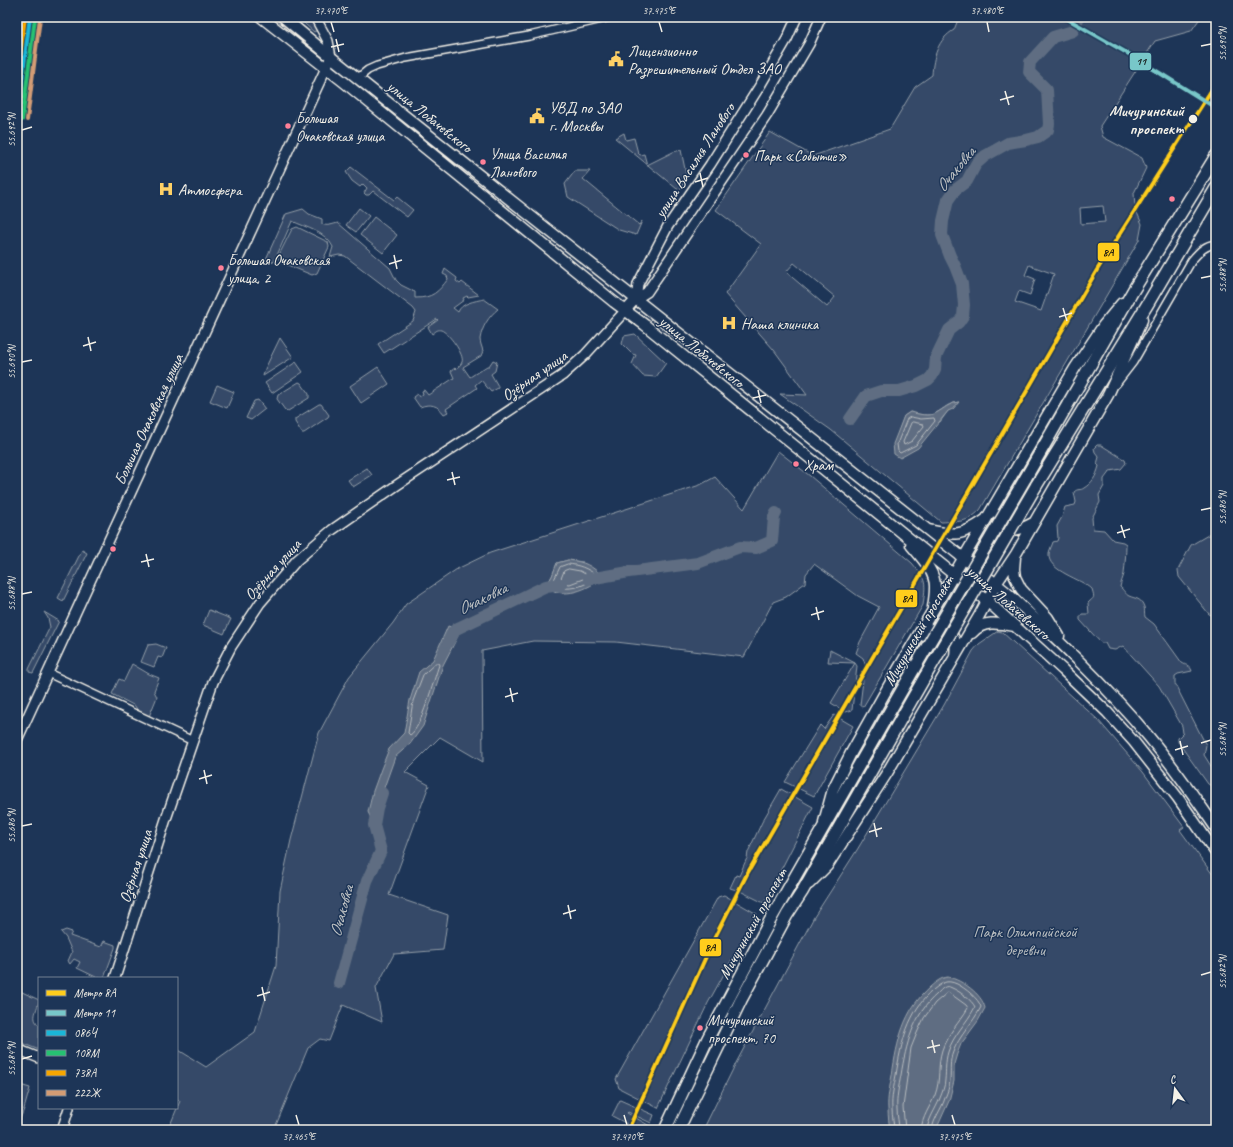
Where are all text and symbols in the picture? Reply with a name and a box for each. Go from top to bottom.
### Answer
text: 37.470°E [315,4,349,17]
text: 37.475°E [643,4,677,17]
text: 37.480°E [971,4,1005,17]
text: 55.690°N [1216,25,1229,61]
place label: Лицензионно Разрешительный Отдел ЗАО [628,41,783,79]
public building icon: Лицензионно Разрешительный Отдел ЗАО [607,50,625,68]
line badge: 11 [1129,52,1152,71]
text: 11 [1136,54,1147,68]
street label: улица Лобачевского [382,76,478,159]
street label: улица Василия Ланового [650,97,741,223]
place label: УВД по ЗАО г. Москвы [549,98,623,136]
place label: Мичуринский проспект [1109,101,1185,139]
public building icon: УВД по ЗАО г. Москвы [528,107,546,125]
place label: Большая Очаковская улица [296,109,386,146]
text: 55.692°N [5,111,18,147]
marker: Мичуринский проспект [1187,113,1199,125]
marker: Большая Очаковская улица [283,121,293,131]
water label: Очаковка [931,141,981,196]
place label: Улица Василия Ланового [490,145,568,182]
place label: Парк «Событие» [754,147,847,166]
marker: Парк «Событие» [741,150,751,160]
marker: Улица Василия Ланового [478,157,488,167]
hospital icon: Атмосфера [157,180,175,198]
place label: Атмосфера [178,180,243,200]
unlabelled marker [1167,194,1177,204]
line badge: 8А [1097,242,1120,262]
text: 8А [1103,245,1115,259]
place label: Большая Очаковская улица, 2 [227,251,330,288]
text: 55.688°N [1216,257,1229,293]
marker: Большая Очаковская улица, 2 [216,263,226,273]
street label: улица Лобачевского [654,311,750,394]
hospital icon: Наша клиника [720,314,738,332]
place label: Наша клиника [741,314,820,334]
text: 55.690°N [5,343,18,379]
street label: Озёрная улица [498,345,572,406]
street label: Большая Очаковская улица [110,350,188,488]
place label: Храм [804,456,834,475]
marker: Храм [791,459,801,469]
text: 55.686°N [1216,489,1229,525]
street label: Озёрная улица [240,534,306,604]
unlabelled marker [108,544,118,554]
street label: улица Лобачевского [962,561,1056,646]
street label: Мичуринский проспект [879,571,959,689]
text: 55.688°N [5,575,18,611]
water label: Очаковка [454,577,512,619]
line badge: 8А [895,589,918,608]
text: 8А [902,591,914,605]
text: 55.684°N [1216,721,1229,757]
text: 55.686°N [5,807,18,843]
street label: Озёрная улица [115,826,158,905]
street label: Мичуринский проспект [714,864,792,983]
water label: Очаковка [325,881,359,939]
park label: Парк Олимпийской деревни [973,922,1078,960]
line badge: 8А [699,938,722,957]
text: 8А [705,940,717,954]
text: 55.682°N [1216,953,1229,989]
legend [38,977,178,1109]
text: Метро 8А [74,985,117,1001]
text: Метро 11 [74,1005,116,1021]
place label: Мичуринский проспект, 70 [708,1011,776,1048]
marker: Мичуринский проспект, 70 [695,1023,705,1033]
text: 086Ч [74,1025,98,1041]
text: 55.684°N [5,1040,18,1076]
text: 108М [74,1045,100,1061]
text: 738А [74,1065,97,1081]
north arrow [1155,1069,1195,1109]
text: С [1168,1071,1178,1087]
text: 222Ж [74,1085,102,1101]
text: 37.465°E [283,1130,317,1143]
text: 37.470°E [611,1130,645,1143]
text: 37.475°E [939,1130,973,1143]

